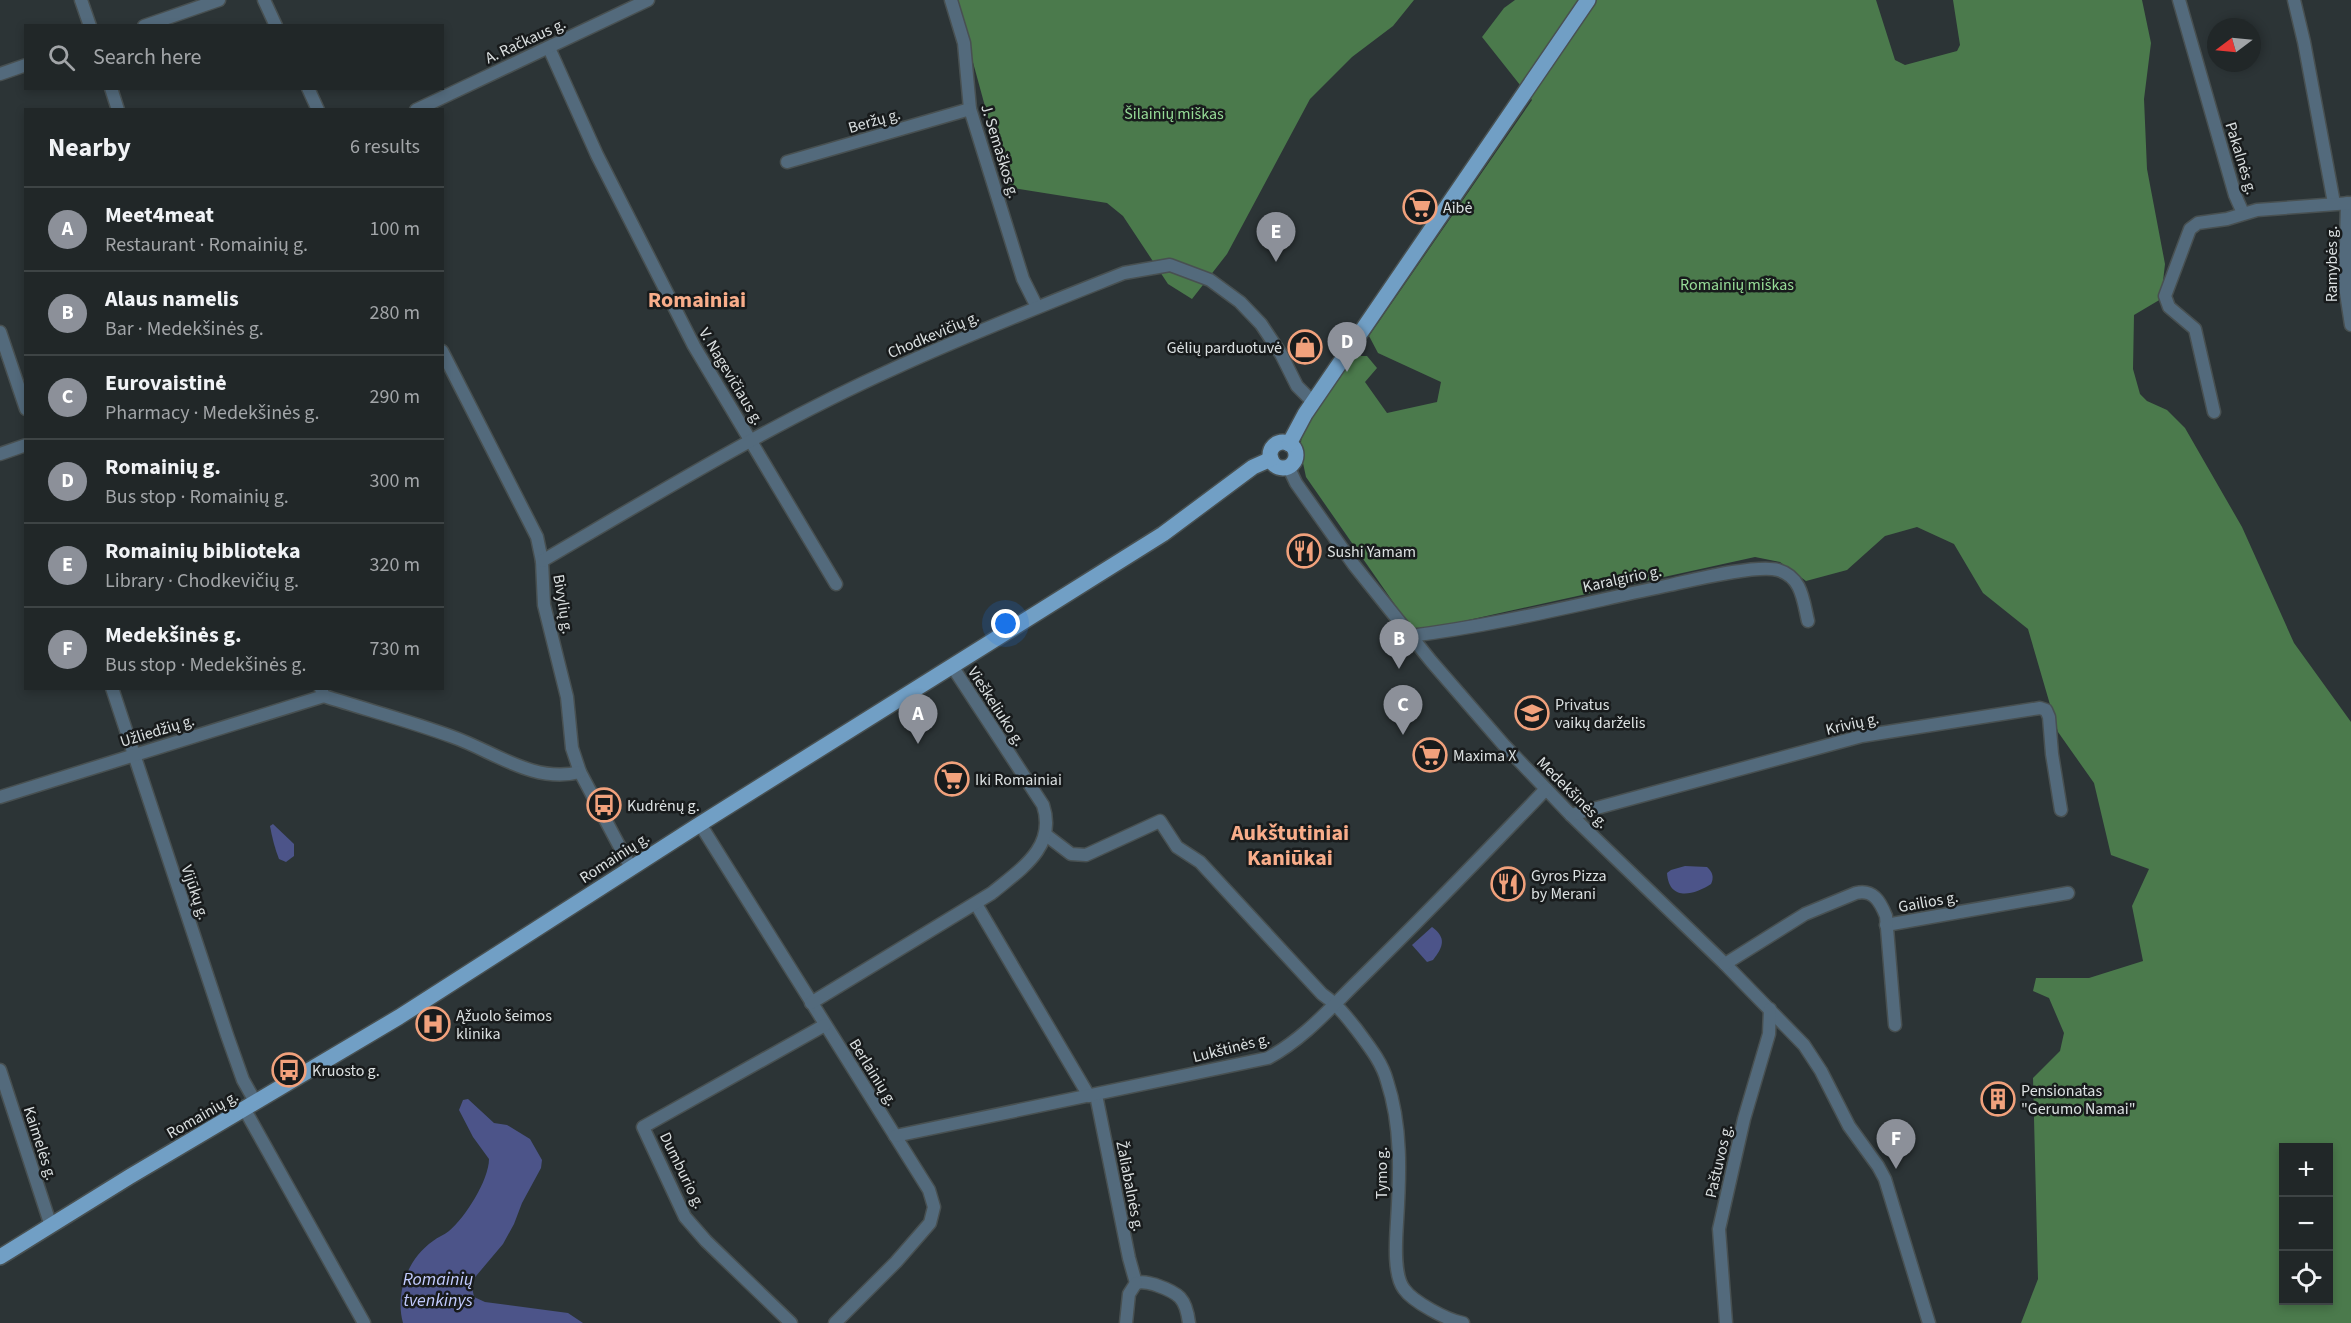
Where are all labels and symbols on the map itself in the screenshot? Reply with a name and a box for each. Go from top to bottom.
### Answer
street label: A. Račkaus g. [481,13,569,69]
north arrow [2207,18,2261,72]
street label: J. Semaškos g. [975,102,1025,201]
street label: Beržų g. [846,103,903,139]
park label: Šilainių miškas [1124,103,1224,125]
street label: Pakalnės g. [2220,119,2263,197]
supermarket icon: Aibė [1402,189,1438,225]
place label: Aibė [1443,197,1472,219]
pin: E [1256,212,1296,262]
street label: Ramybės g. [2321,226,2343,302]
park label: Romainių miškas [1680,274,1794,296]
district label: Romainiai [648,284,746,316]
street label: Chodkevičių g. [884,306,983,364]
pin: D [1328,322,1366,372]
street label: V. Nagevičiaus g. [693,324,769,429]
shop icon: Gėlių parduotuvė [1287,329,1323,365]
place label: Gėlių parduotuvė [1167,337,1282,359]
restaurant icon: Sushi Yamam [1286,533,1322,569]
place label: Sushi Yamam [1327,541,1416,563]
street label: Karalgirio g. [1581,560,1664,598]
street label: Bivylių g. [547,573,579,636]
your location [991,609,1020,638]
pin: B [1380,620,1418,669]
street label: Vieškeliuko g. [962,663,1030,751]
pin: C [1384,686,1422,735]
pin: A [898,694,938,744]
place label: Privatus vaikų darželis [1555,694,1646,734]
school or university icon: Privatus vaikų darželis [1514,695,1550,731]
street label: Krivių g. [1823,707,1881,741]
street label: Užliedžių g. [117,709,197,753]
supermarket icon: Maxima X [1412,737,1448,773]
place label: Maxima X [1453,745,1517,767]
street label: Medekšinės g. [1531,752,1613,834]
supermarket icon: Iki Romainiai [934,761,970,797]
place label: Iki Romainiai [975,769,1062,791]
bus stop icon: Kudrėnų g. [586,787,622,823]
place label: Kudrėnų g. [627,795,700,817]
district label: Aukštutiniai Kaniūkai [1230,817,1349,874]
street label: Romainių g. [575,827,654,889]
street label: Vijūkų g. [175,862,215,923]
place label: Gyros Pizza by Merani [1531,865,1607,905]
restaurant icon: Gyros Pizza by Merani [1490,866,1526,902]
street label: Gailios g. [1896,886,1960,918]
place label: Ąžuolo šeimos klinika [456,1005,552,1045]
hospital icon: Ąžuolo šeimos klinika [415,1006,451,1042]
street label: Lukštinės g. [1190,1028,1272,1068]
street label: Berlainių g. [844,1035,903,1110]
bus stop icon: Kruosto g. [271,1052,307,1088]
place label: Kruosto g. [312,1060,380,1082]
place label: Pensionatas "Gerumo Namai" [2021,1080,2136,1120]
building icon: Pensionatas "Gerumo Namai" [1980,1081,2016,1117]
street label: Romainių g. [163,1085,242,1144]
street label: Kaimelės g. [18,1104,62,1183]
pin: F [1876,1120,1916,1169]
street label: Paštuvos g. [1700,1122,1738,1200]
street label: Dumburio g. [654,1128,710,1212]
street label: Žaliabalnės g. [1110,1139,1150,1233]
street label: Tymo g. [1371,1147,1393,1199]
water label: Romainių tvenkinys [403,1267,473,1313]

